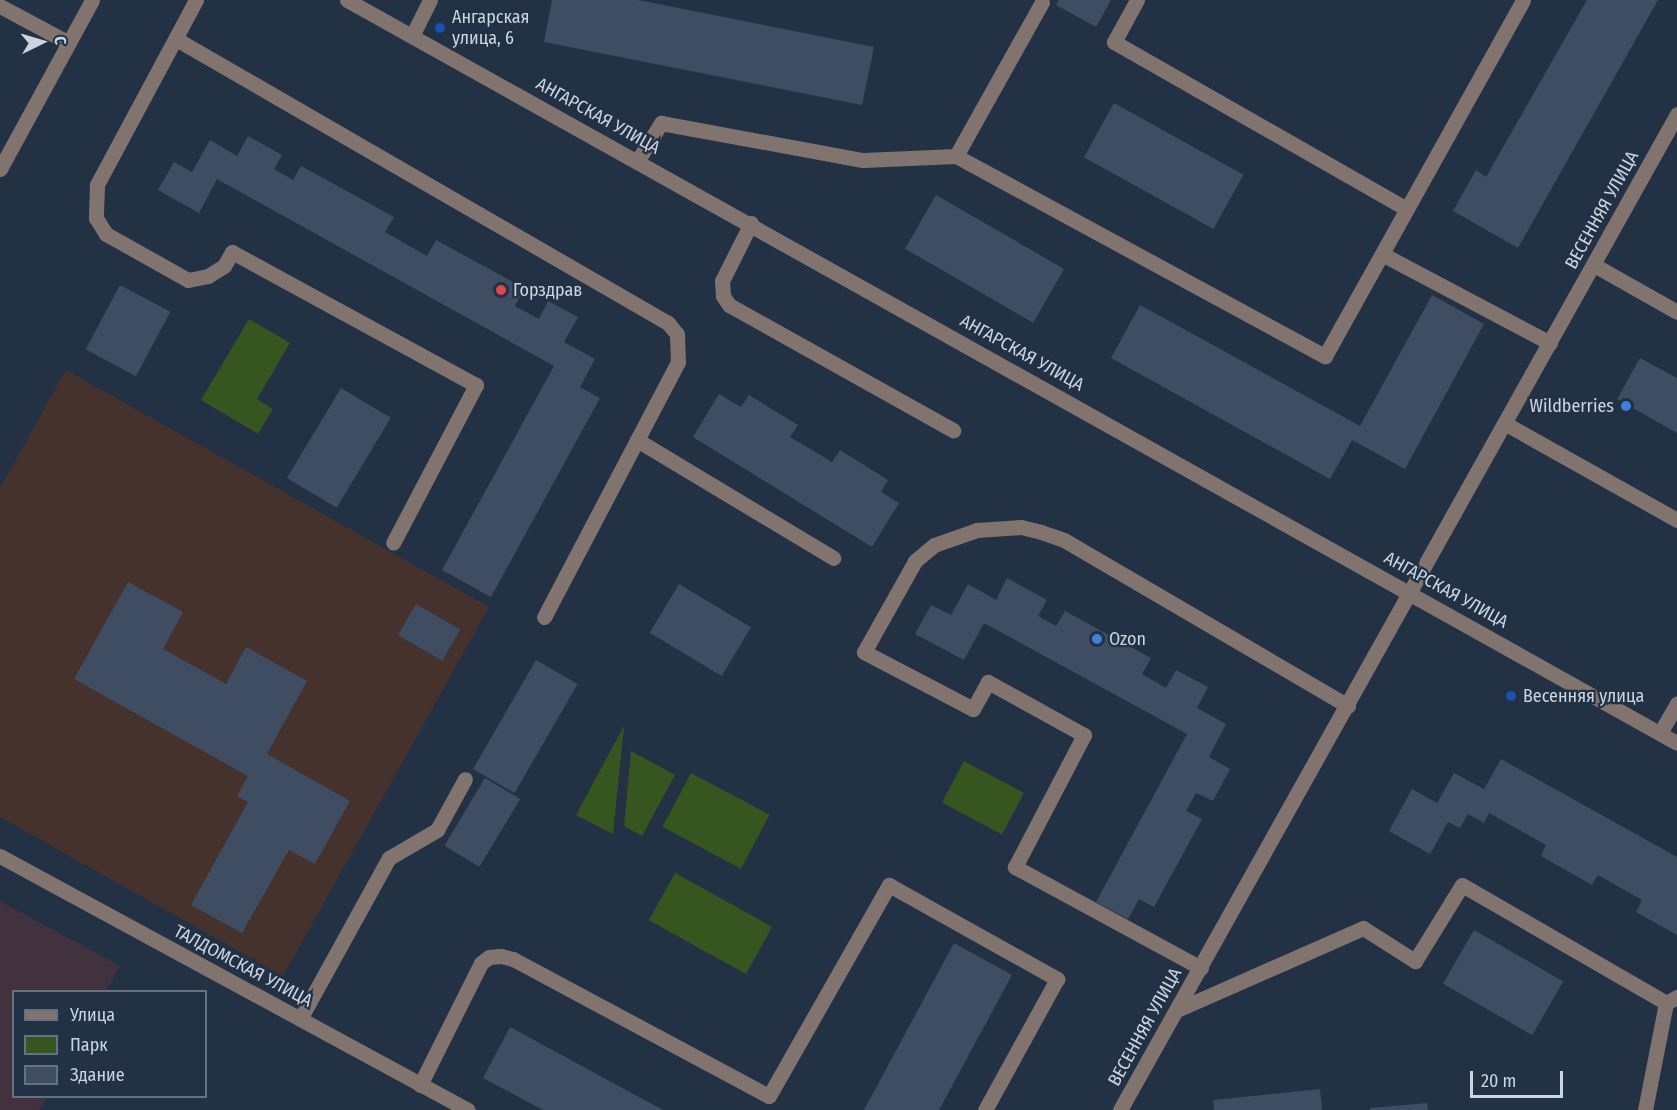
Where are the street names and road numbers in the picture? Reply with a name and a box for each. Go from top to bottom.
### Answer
street label: АНГАРСКАЯ УЛИЦА [532,73,664,159]
street label: ВЕСЕННЯЯ УЛИЦА [1561,147,1643,273]
street label: АНГАРСКАЯ УЛИЦА [956,310,1088,396]
street label: АНГАРСКАЯ УЛИЦА [1380,547,1512,633]
street label: ТАЛДОМСКАЯ УЛИЦА [170,920,316,1012]
street label: ВЕСЕННЯЯ УЛИЦА [1104,964,1186,1090]

